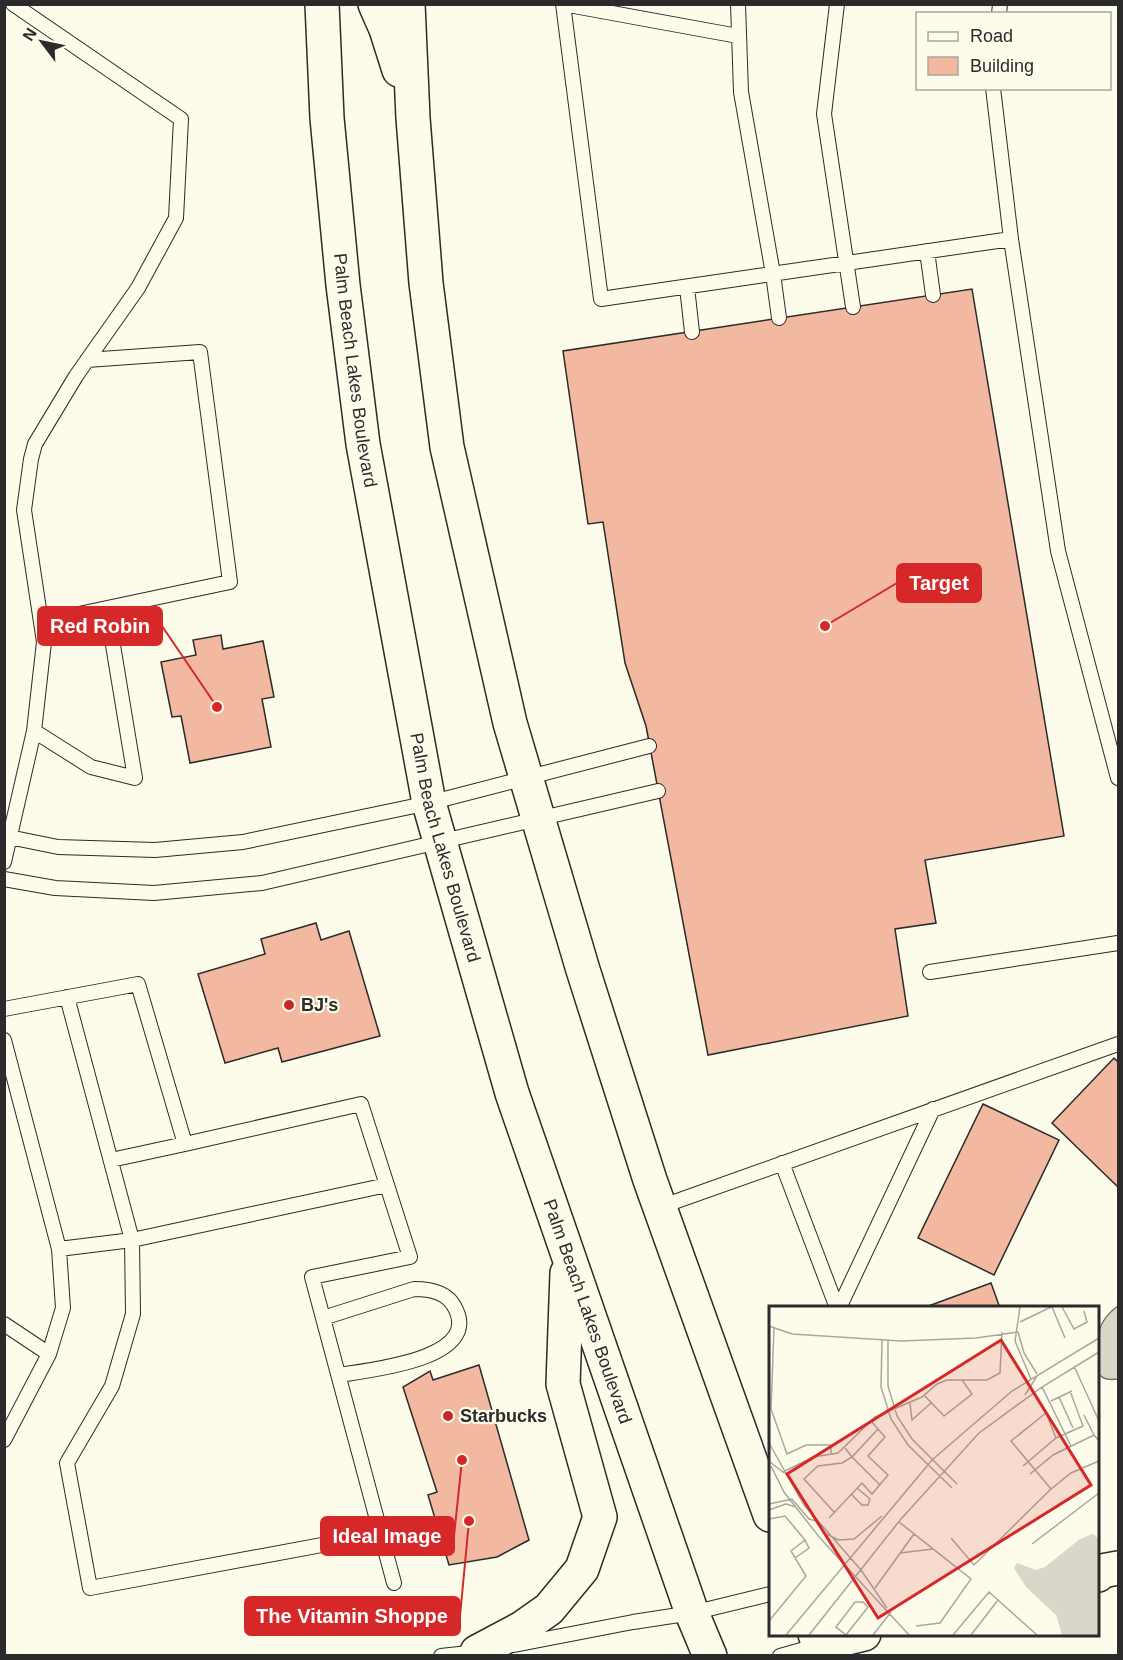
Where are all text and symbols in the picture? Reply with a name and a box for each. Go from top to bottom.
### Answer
north arrow [12,12,72,72]
legend [916,12,1111,90]
text: N [19,25,40,44]
text: Road [970,26,1013,46]
text: Building [970,56,1034,76]
street label: Palm Beach Lakes Boulevard [330,252,381,489]
callout: Target [897,564,981,602]
text: Target [909,572,969,594]
callout: Red Robin [38,607,162,645]
text: Red Robin [50,615,150,637]
street label: Palm Beach Lakes Boulevard [406,731,484,964]
place label: BJ's [301,995,338,1015]
marker: BJ's [282,998,296,1012]
street label: Palm Beach Lakes Boulevard [540,1197,636,1426]
inset map [769,1306,1099,1636]
place label: Starbucks [460,1406,547,1426]
marker: Starbucks [441,1409,455,1423]
callout: Ideal Image [321,1517,454,1555]
text: Ideal Image [333,1525,441,1547]
callout: The Vitamin Shoppe [245,1597,460,1635]
text: The Vitamin Shoppe [256,1605,448,1627]

